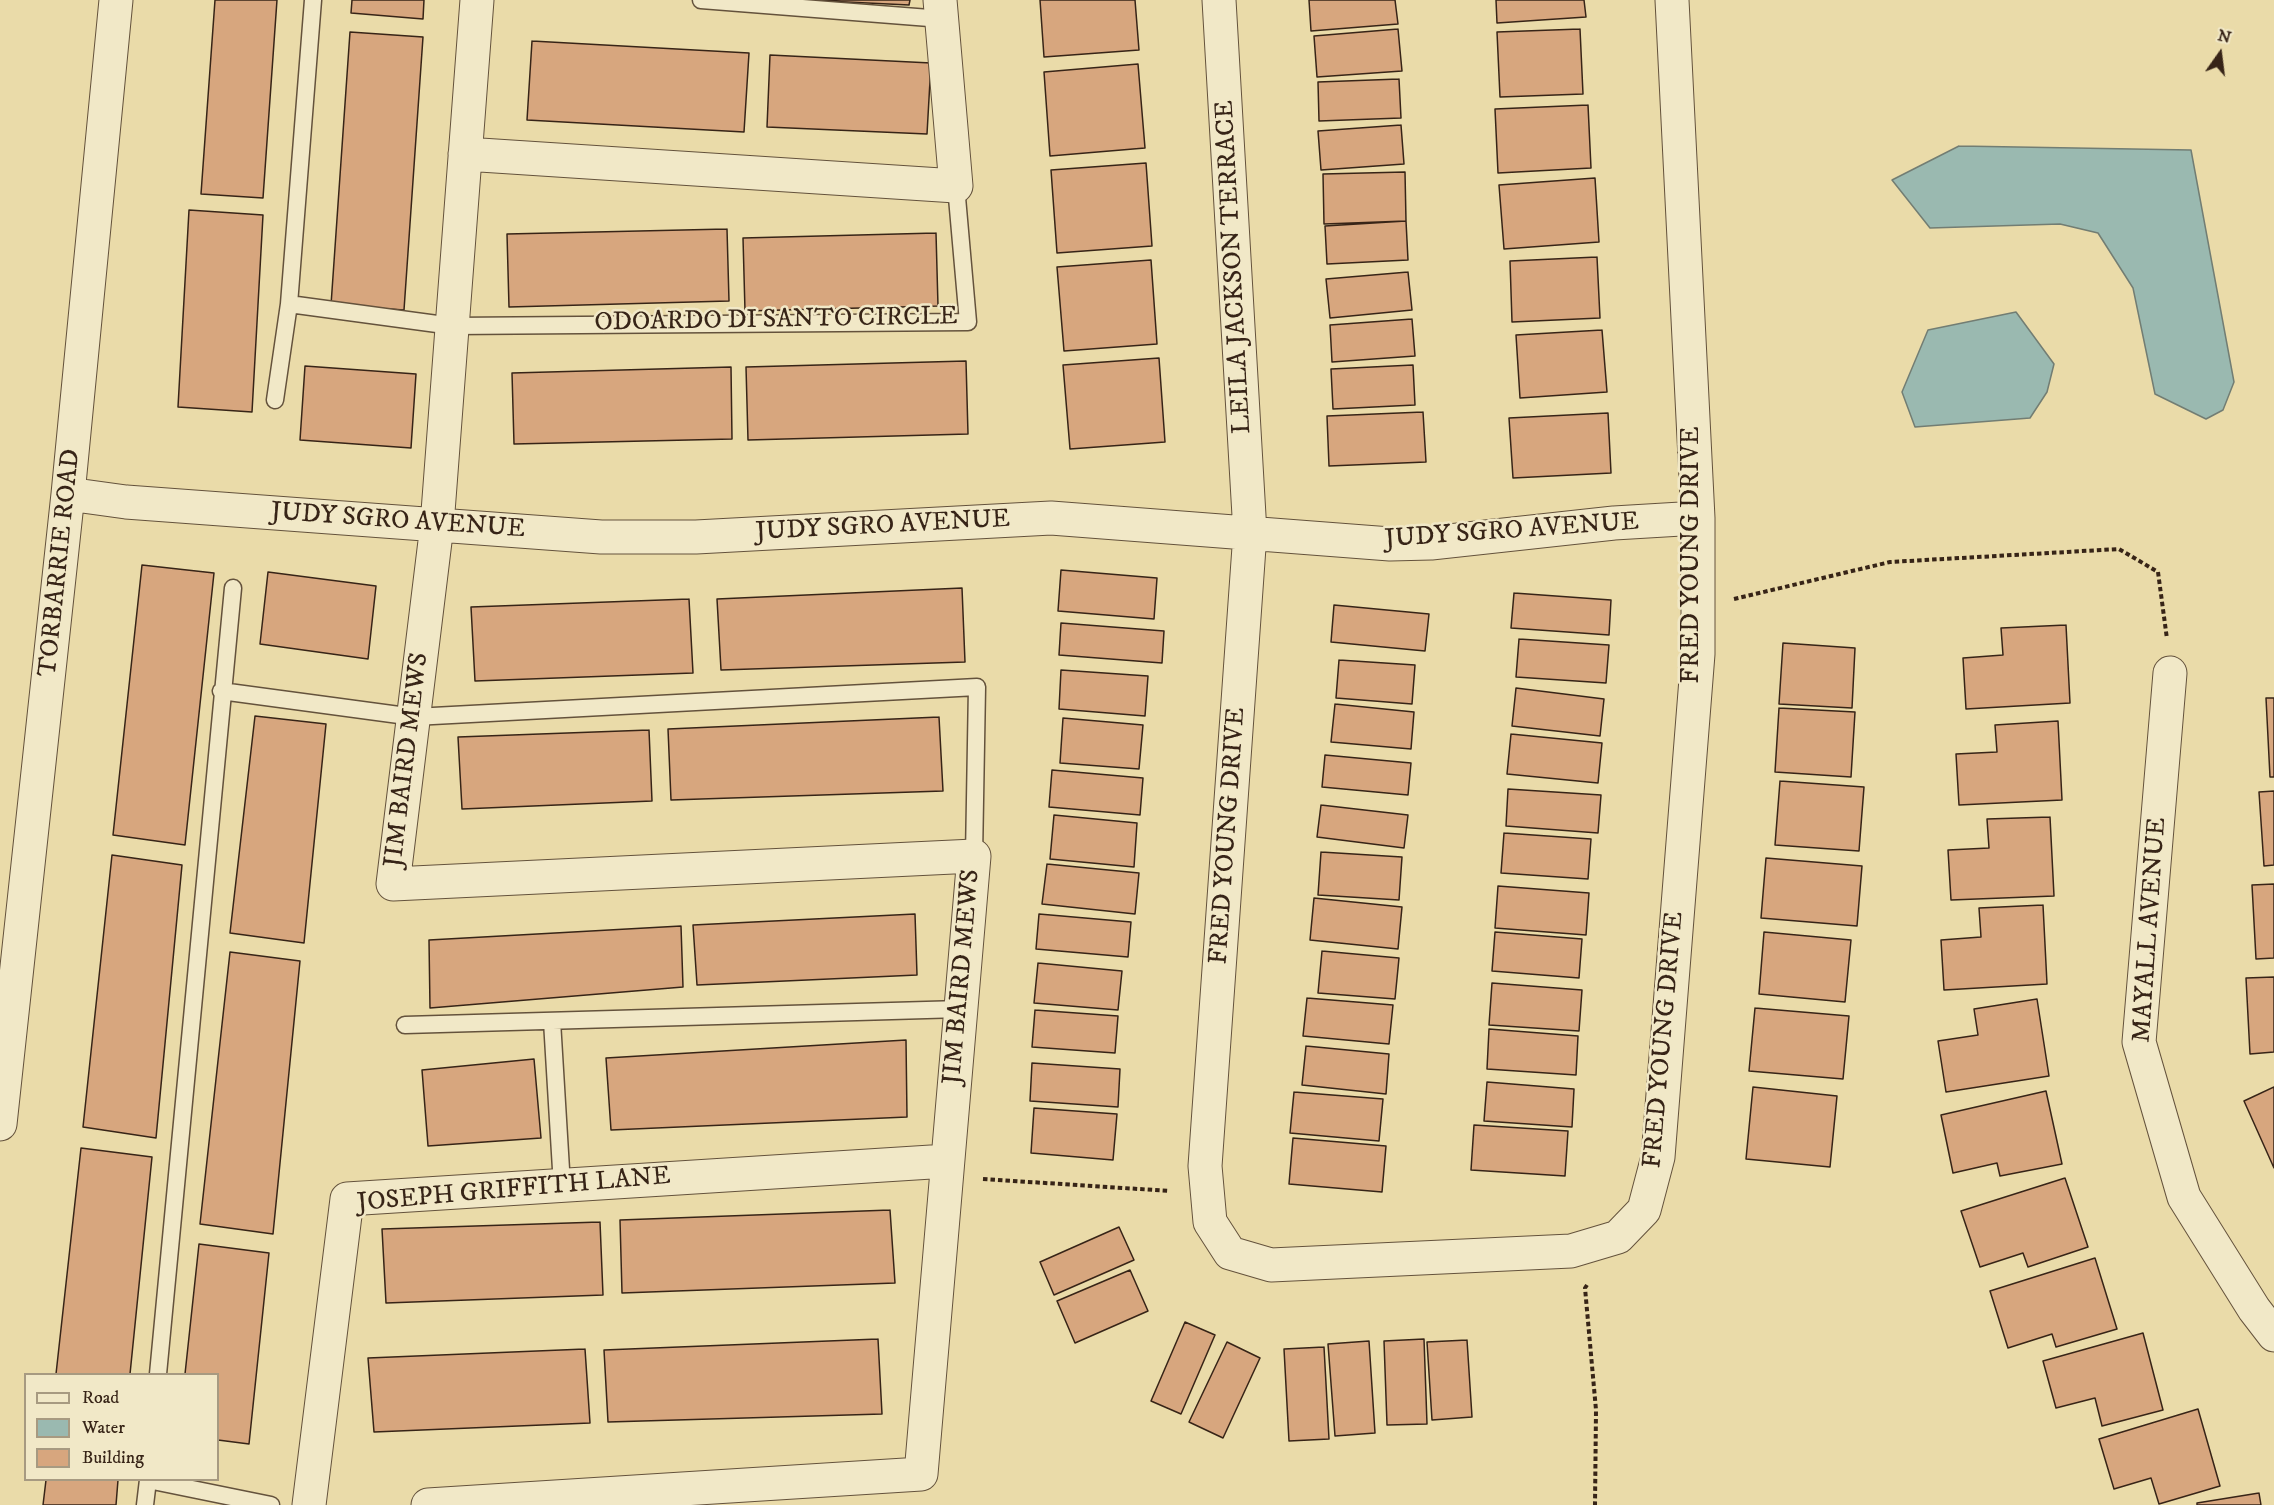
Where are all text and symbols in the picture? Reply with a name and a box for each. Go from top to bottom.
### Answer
north arrow [2190,24,2250,84]
text: N [2216,25,2233,48]
street label: LEILA JACKSON TERRACE [1211,99,1259,435]
street label: ODOARDO DI SANTO CIRCLE [594,302,958,340]
street label: FRED YOUNG DRIVE [1677,426,1709,684]
street label: TORBARRIE ROAD [34,448,88,678]
street label: JUDY SGRO AVENUE [270,498,526,546]
street label: JUDY SGRO AVENUE [755,505,1011,549]
street label: JUDY SGRO AVENUE [1384,508,1640,556]
street label: JIM BAIRD MEWS [379,651,437,869]
street label: FRED YOUNG DRIVE [1204,706,1254,966]
street label: MAYALL AVENUE [2128,816,2174,1044]
street label: JIM BAIRD MEWS [938,868,988,1086]
street label: FRED YOUNG DRIVE [1638,910,1692,1170]
street label: JOSEPH GRIFFITH LANE [356,1162,672,1220]
legend [24,1373,219,1481]
text: Road [82,1387,119,1409]
text: Water [82,1417,125,1439]
text: Building [82,1447,144,1469]

